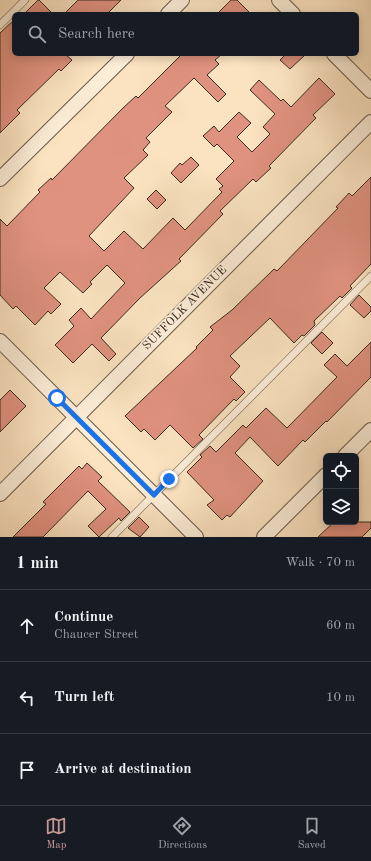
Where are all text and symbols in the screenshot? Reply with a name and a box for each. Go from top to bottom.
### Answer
search box [12,12,359,56]
icon: search [26,23,48,45]
text: Search here [58,27,135,42]
street label: SUFFOLK AVENUE [141,264,229,352]
route start [48,389,66,407]
map controls [323,453,359,525]
button: locate [323,453,359,489]
route end [160,470,178,488]
button: layers [323,489,359,525]
text: 1 min [16,555,59,572]
text: Walk · 70 m [286,556,355,569]
text: Continue [54,610,113,625]
icon: ahead [16,615,38,637]
text: 60 m [326,619,355,632]
text: Chaucer Street [54,628,138,641]
icon: left [16,687,38,709]
text: Turn left [54,690,114,705]
text: 10 m [326,691,355,704]
icon: arrive [16,759,38,781]
text: Arrive at destination [54,762,192,777]
tab: Map [45,815,67,853]
tab: Directions [158,815,207,853]
tab: Saved [298,815,326,853]

